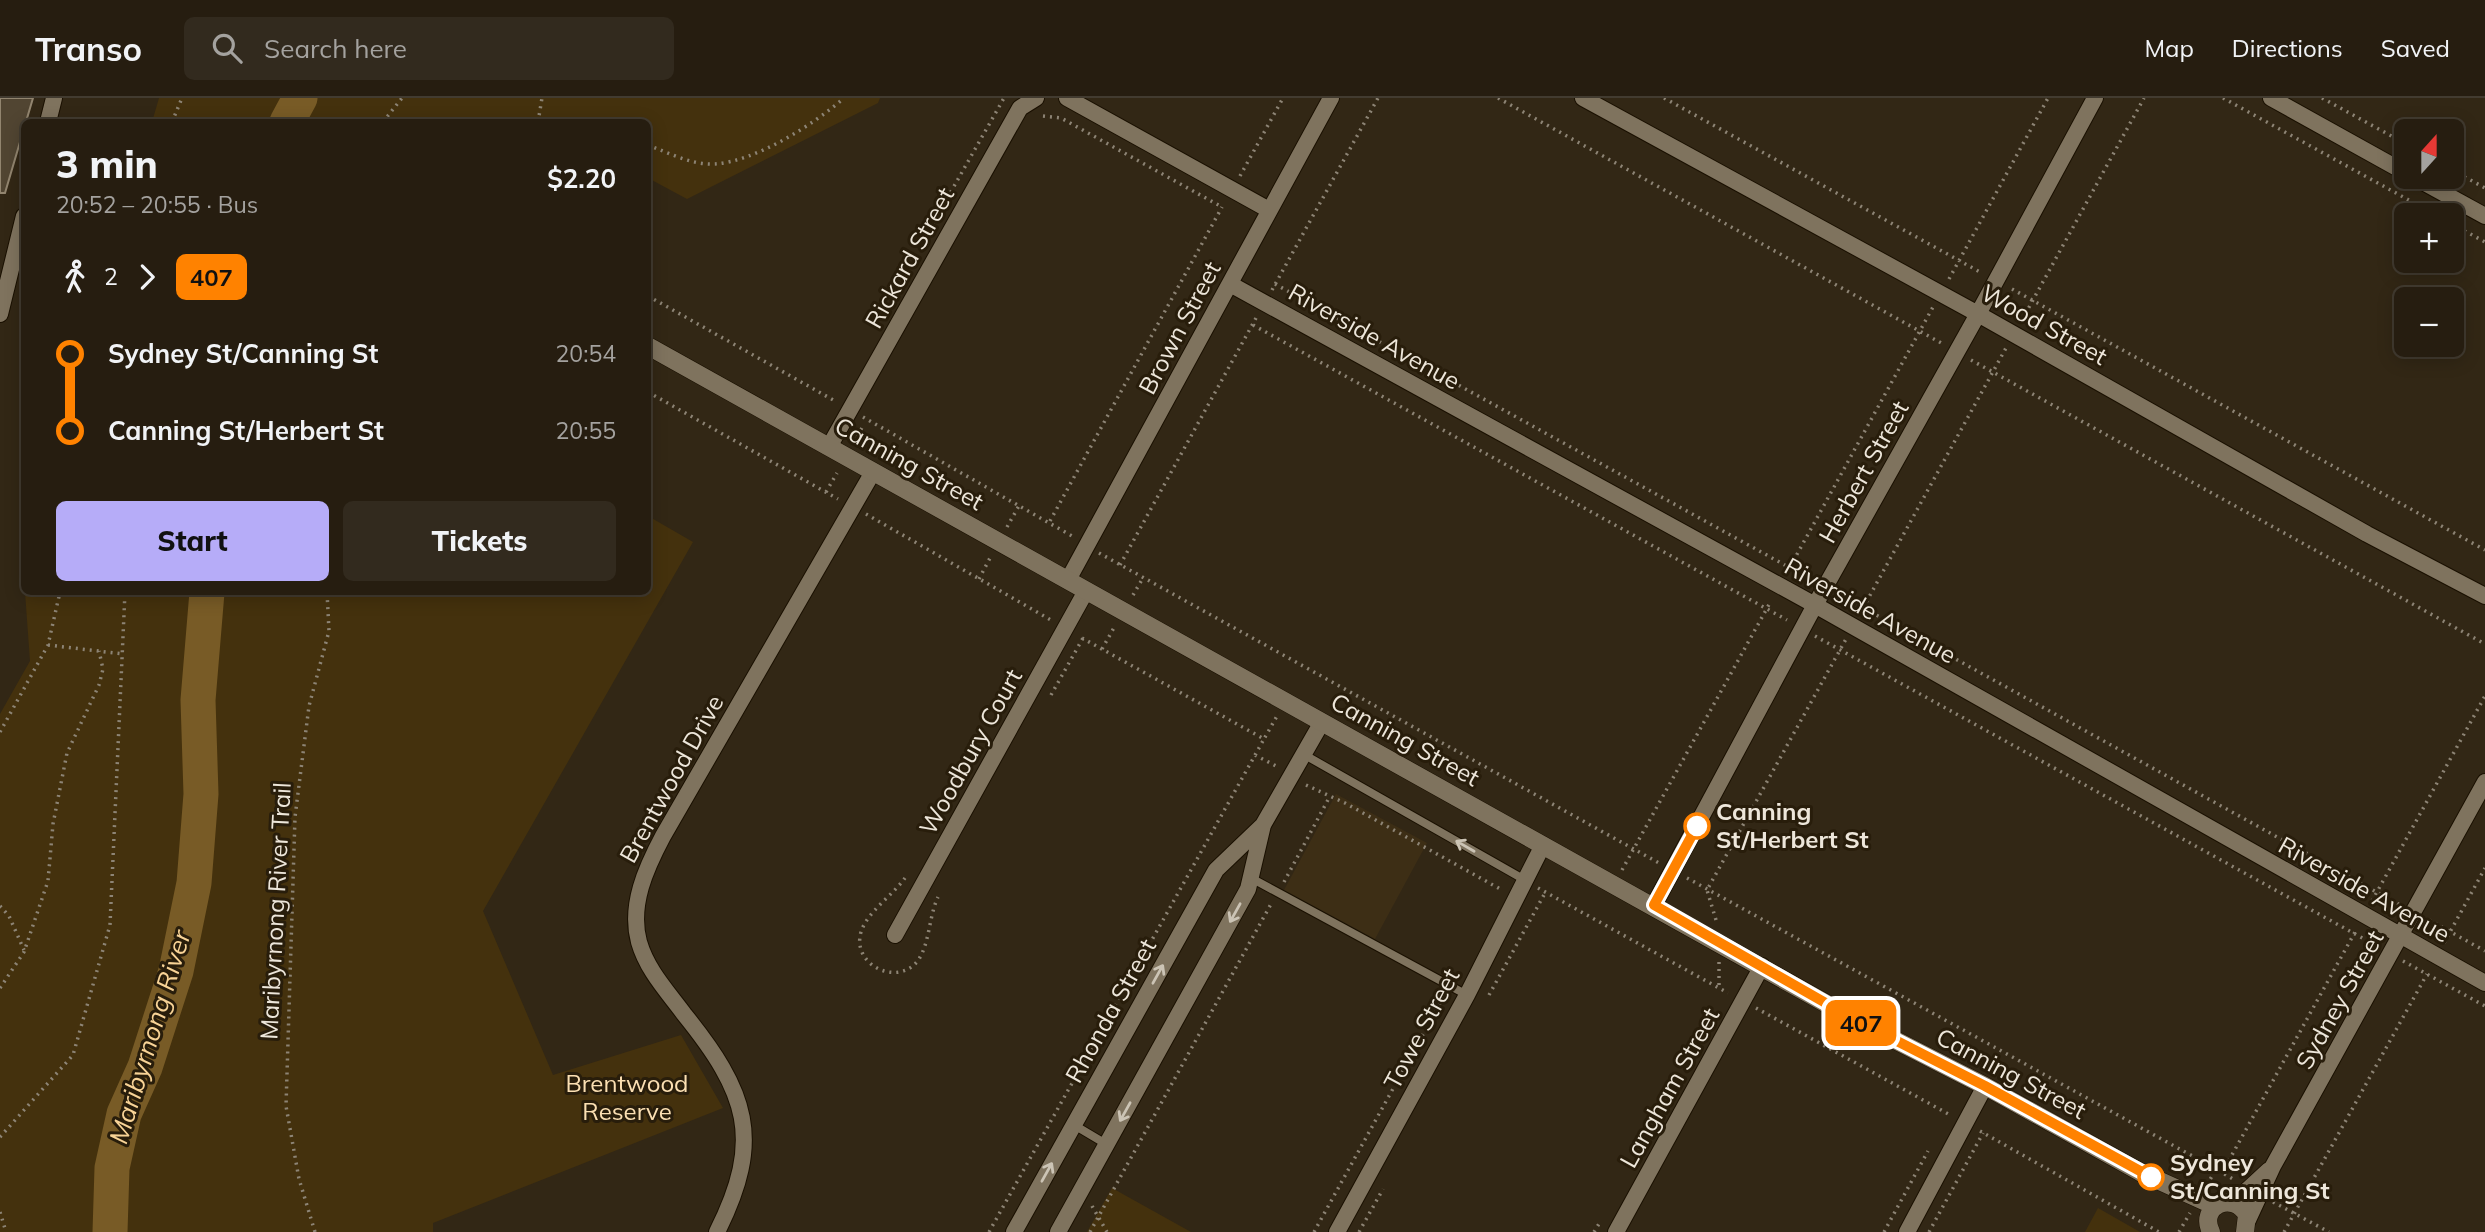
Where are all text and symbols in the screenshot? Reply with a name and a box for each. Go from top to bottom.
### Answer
search box [184,17,674,80]
text: Transo [35,28,142,69]
icon: search [208,29,246,67]
text: Search here [264,32,407,65]
text: Map [2144,33,2194,63]
text: Directions [2232,33,2343,63]
text: Saved [2381,33,2450,63]
north arrow [2394,119,2464,189]
map controls [2394,119,2464,357]
text: 3 min [56,140,158,188]
text: $2.20 [547,162,616,195]
street label: Rickard Street [858,182,960,333]
text: 20:52 – 20:55 · Bus [56,190,258,219]
button: + [2394,203,2464,273]
street label: Brown Street [1132,256,1227,399]
icon: walk [56,258,94,296]
icon: forward [128,258,166,296]
text: 2 [104,262,118,291]
text: 407 [190,262,233,292]
street label: Riverside Avenue [1283,277,1465,396]
street label: Wood Street [1976,277,2113,371]
button: − [2394,287,2464,357]
text: Sydney St/Canning St [108,337,378,370]
text: 20:54 [556,339,616,368]
street label: Herbert Street [1812,395,1915,548]
street label: Canning Street [830,410,989,516]
text: Canning St/Herbert St [108,414,384,447]
text: 20:55 [556,416,616,445]
button: Start [56,501,329,581]
button: Tickets [343,501,616,581]
street label: Riverside Avenue [1779,551,1961,670]
street label: Woodbury Court [912,663,1028,840]
street label: Canning Street [1326,686,1485,792]
street label: Brentwood Drive [613,689,730,868]
street label: Maribyrnong River Trail [253,782,297,1040]
place label: Canning St/Herbert St [1716,796,1869,854]
marker: Canning St/Herbert St [1684,813,1710,839]
street label: Riverside Avenue [2273,830,2455,949]
one-way arrow [1456,839,1476,853]
one-way arrow [1228,902,1241,923]
water label: Maribyrnong River [101,925,198,1148]
street label: Sydney Street [2289,925,2390,1074]
street label: Rhonda Street [1058,933,1162,1088]
street label: Towe Street [1377,963,1465,1094]
one-way arrow [1151,964,1165,984]
line badge: 407 [1821,1000,1901,1046]
street label: Langham Street [1613,1002,1725,1173]
text: 407 [1839,1008,1883,1038]
street label: Canning Street [1931,1021,2092,1125]
park label: Brentwood Reserve [565,1068,689,1126]
one-way arrow [1118,1101,1132,1121]
place label: Sydney St/Canning St [2170,1147,2330,1205]
one-way arrow [1040,1163,1054,1183]
marker: Sydney St/Canning St [2138,1164,2164,1190]

